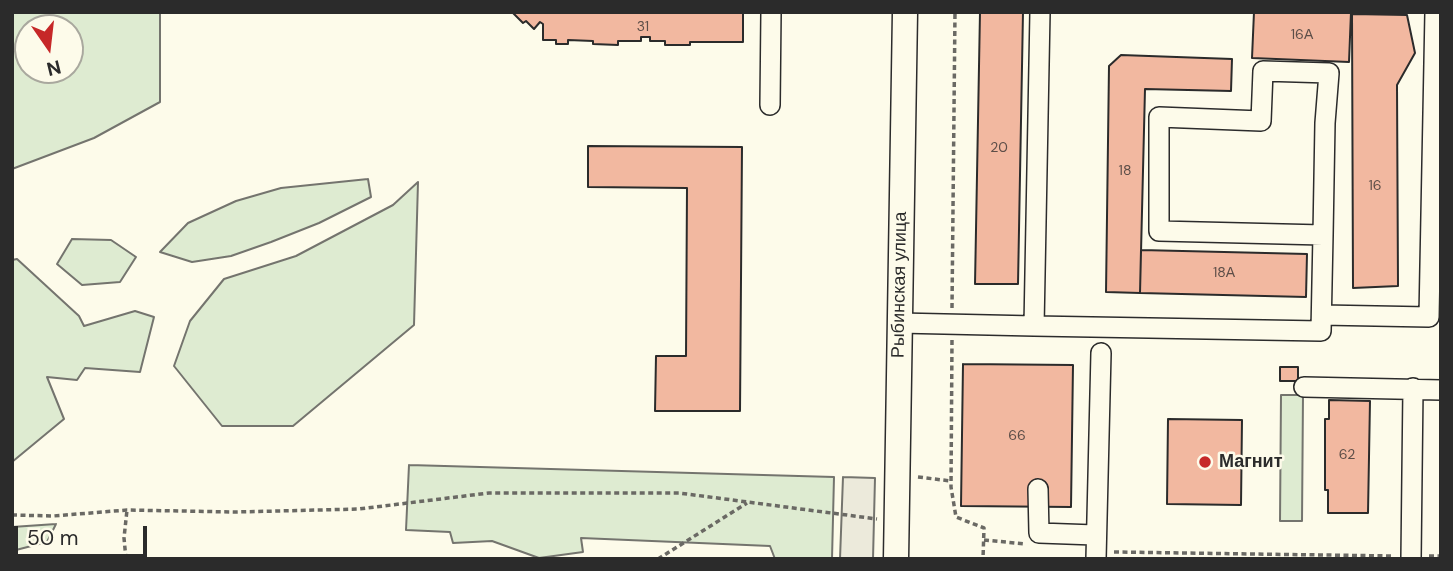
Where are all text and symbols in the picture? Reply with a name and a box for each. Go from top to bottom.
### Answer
north arrow [14,14,84,84]
house number: 31 [637,19,649,35]
house number: 16А [1291,27,1313,43]
text: N [44,54,63,82]
house number: 20 [990,140,1008,156]
house number: 18 [1119,163,1131,179]
house number: 16 [1368,178,1382,194]
street label: Рыбинская улица [888,212,912,358]
house number: 18А [1213,265,1235,281]
house number: 66 [1008,428,1026,444]
house number: 62 [1339,447,1355,463]
place label: Магнит [1219,451,1282,473]
marker: Магнит [1197,454,1213,470]
scale bar [18,512,150,556]
text: 50 m [27,524,78,552]

